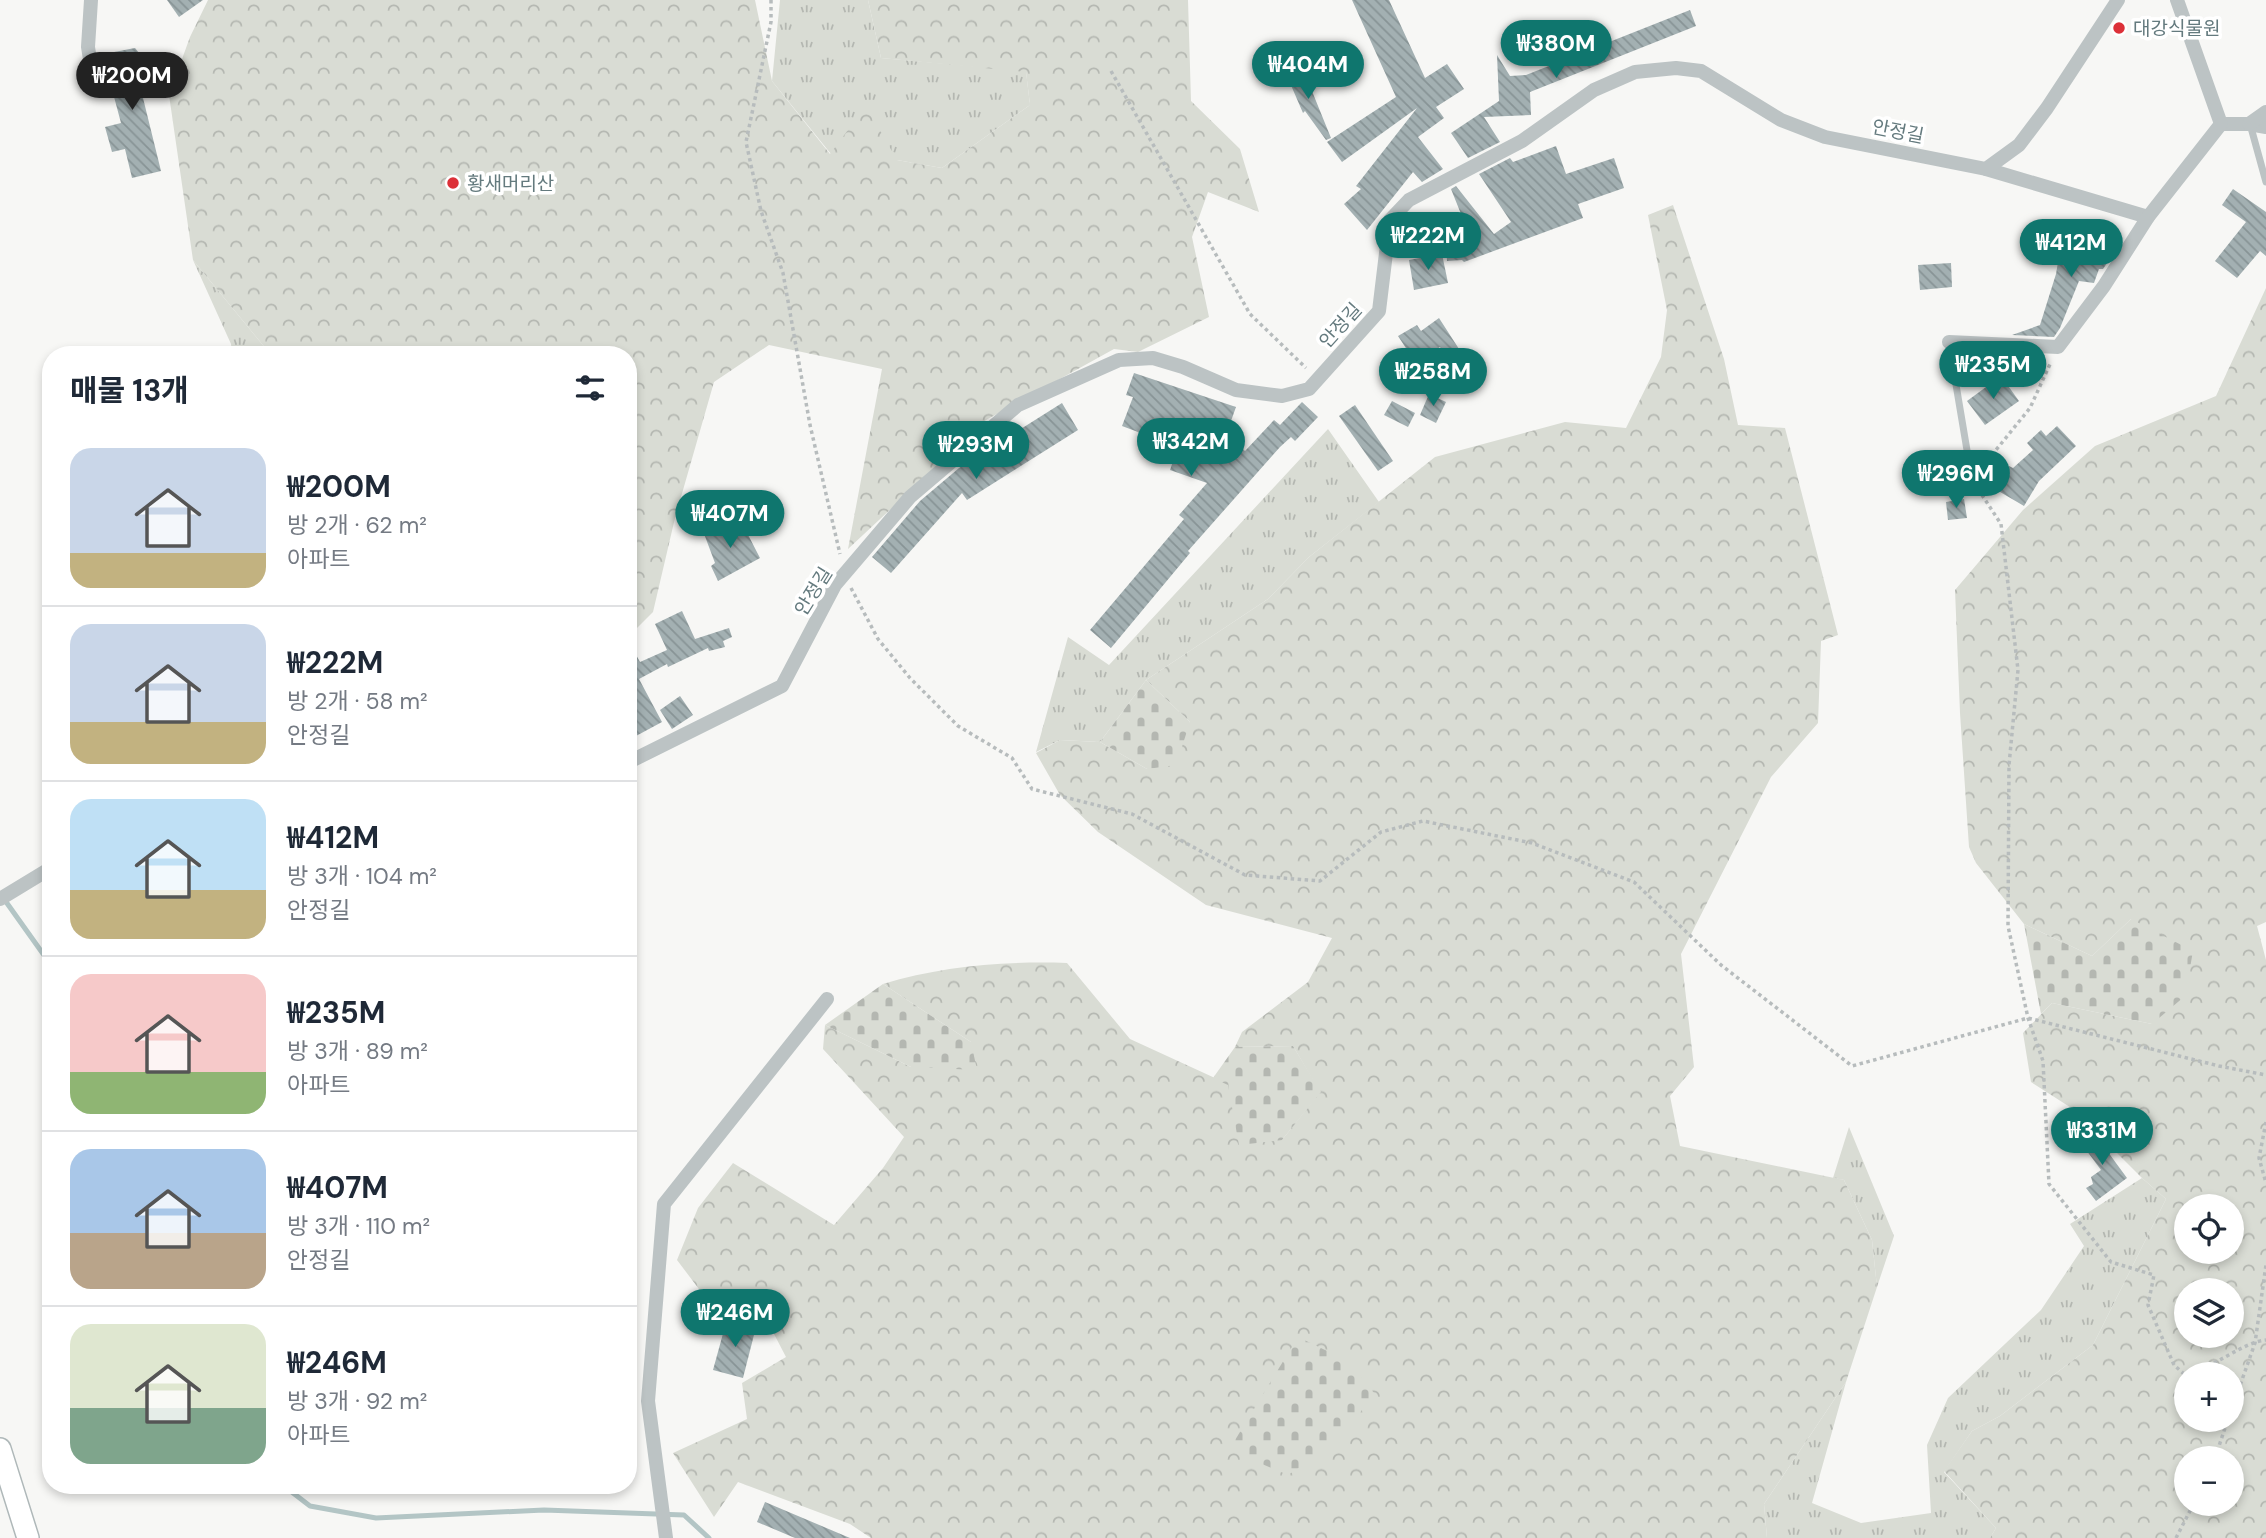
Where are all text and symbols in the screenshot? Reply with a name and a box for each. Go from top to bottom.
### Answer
place label: 대강식물원 [2133,16,2220,41]
pin: ₩380M [1507,20,1605,80]
marker: 대강식물원 [2111,20,2127,36]
text: ₩380M [1517,28,1595,58]
pin: ₩404M [1259,42,1357,101]
text: ₩404M [1268,49,1348,79]
pin: ₩200M [83,52,181,112]
text: ₩200M [92,60,172,90]
street label: 안정길 [1870,114,1926,149]
place label: 황새머리산 [467,171,554,196]
marker: 황새머리산 [445,175,461,191]
pin: ₩222M [1379,212,1477,272]
pin: ₩412M [2022,219,2120,279]
text: ₩222M [1391,220,1465,250]
text: ₩412M [2036,227,2106,257]
street label: 안정길 [1314,297,1367,353]
pin: ₩235M [1944,342,2042,401]
pin: ₩258M [1384,348,1482,408]
text: ₩235M [1955,349,2031,379]
text: ₩258M [1395,356,1471,386]
icon: filters [571,369,609,407]
text: 매물 13개 [70,371,189,410]
pin: ₩342M [1142,419,1240,478]
pin: ₩293M [927,421,1025,481]
text: ₩342M [1153,426,1229,456]
text: ₩293M [938,429,1014,459]
pin: ₩296M [1907,450,2005,510]
text: ₩296M [1918,458,1994,488]
text: ₩200M [287,467,391,506]
icon: home [126,476,210,560]
pin: ₩407M [681,490,779,550]
text: ₩407M [691,498,769,528]
text: 방 2개 · 62 m² [287,510,427,540]
text: 아파트 [287,544,350,574]
street label: 안정길 [789,562,838,620]
text: ₩222M [287,643,383,682]
icon: home [126,652,210,736]
text: 방 2개 · 58 m² [287,686,428,716]
text: 안정길 [287,720,350,750]
text: ₩412M [287,818,379,857]
icon: home [126,827,210,911]
text: 방 3개 · 104 m² [287,861,437,891]
text: 안정길 [287,895,350,925]
text: ₩235M [287,993,385,1032]
icon: home [126,1002,210,1086]
text: 방 3개 · 89 m² [287,1036,428,1066]
text: 아파트 [287,1070,350,1100]
pin: ₩331M [2053,1108,2151,1167]
text: ₩331M [2067,1115,2137,1145]
text: ₩407M [287,1168,388,1207]
icon: home [126,1177,210,1261]
map controls [2174,1194,2244,1516]
button: locate [2174,1194,2244,1264]
text: 방 3개 · 110 m² [287,1211,430,1241]
text: 안정길 [287,1245,350,1275]
button: layers [2174,1278,2244,1348]
pin: ₩246M [686,1290,784,1349]
text: ₩246M [697,1297,773,1327]
text: ₩246M [287,1343,387,1382]
icon: home [126,1352,210,1436]
button: + [2174,1362,2244,1432]
text: 방 3개 · 92 m² [287,1386,427,1416]
text: 아파트 [287,1420,350,1450]
button: − [2174,1446,2244,1516]

